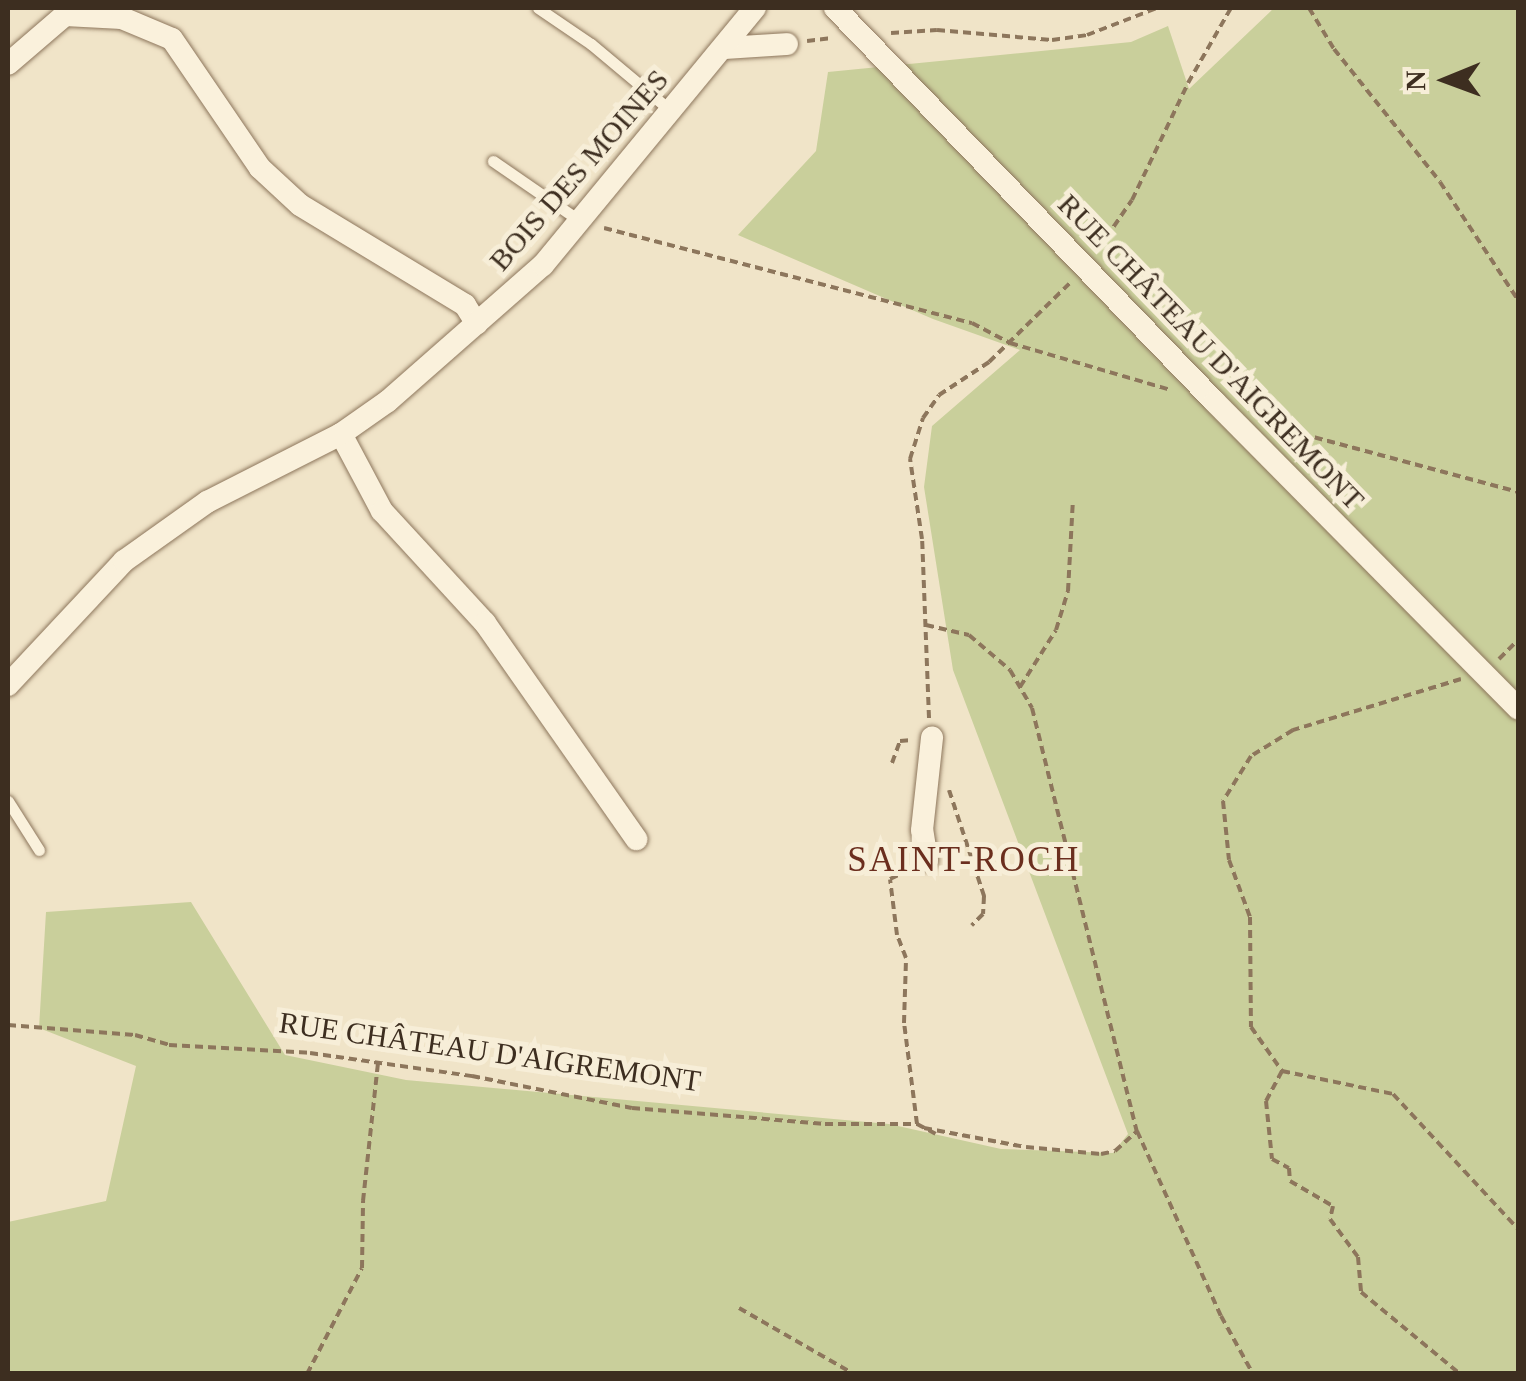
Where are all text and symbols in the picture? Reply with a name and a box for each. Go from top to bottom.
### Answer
north arrow [1396,30,1496,130]
street label: BOIS DES MOINES [482,62,676,278]
text: N [1400,70,1431,91]
street label: RUE CHÂTEAU D'AIGREMONT [1050,187,1372,517]
district label: SAINT-ROCH [847,839,1081,881]
street label: RUE CHÂTEAU D'AIGREMONT [277,1005,703,1099]

